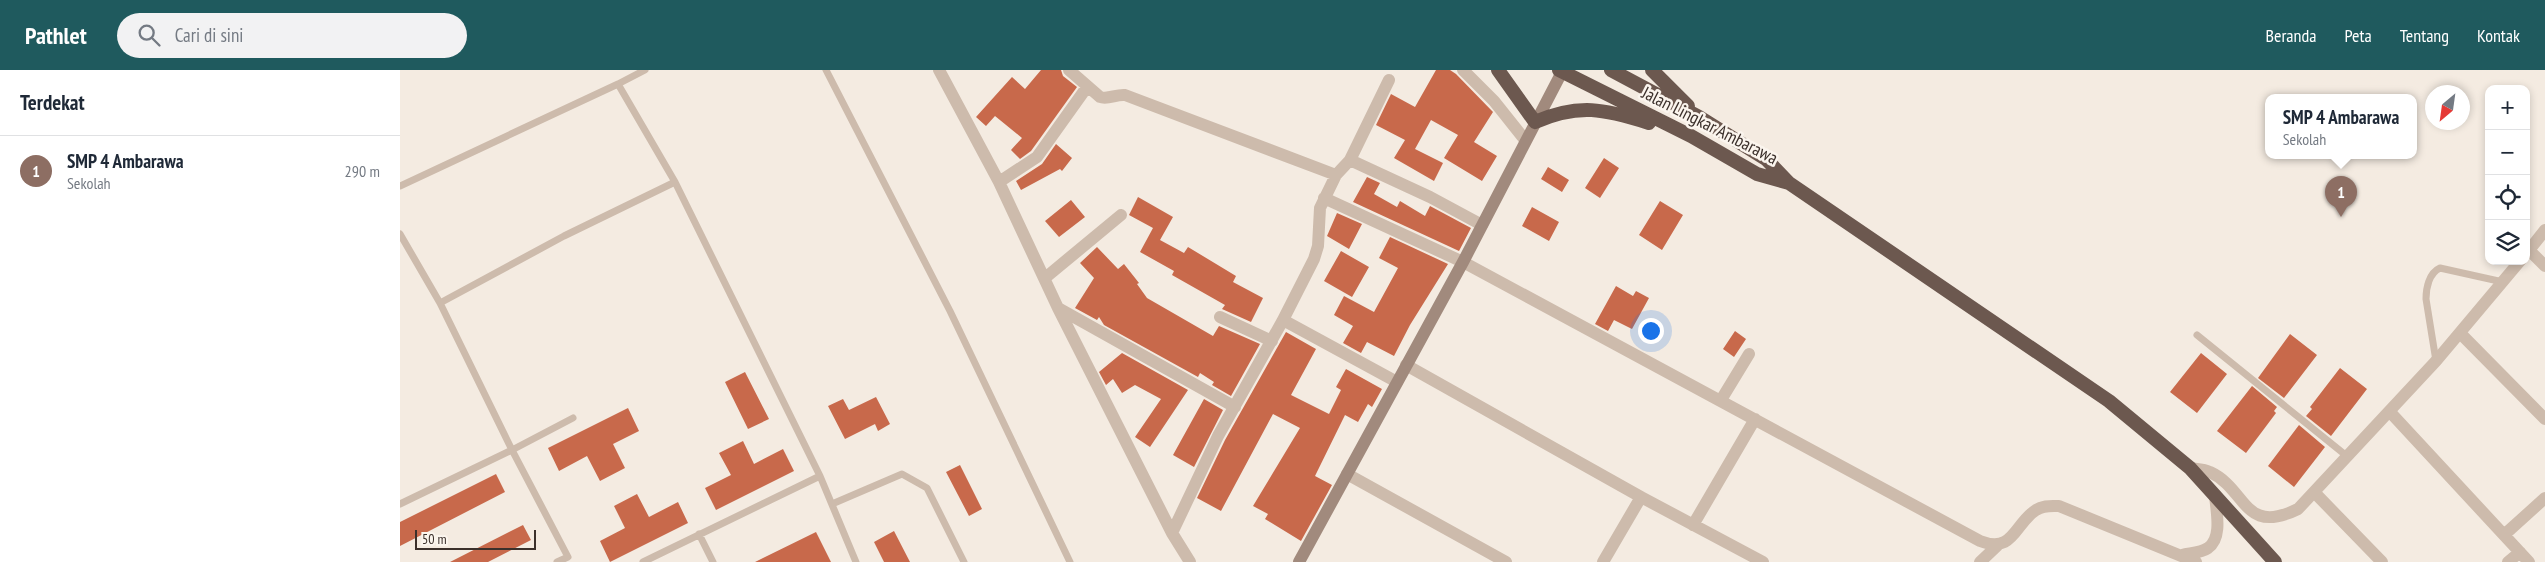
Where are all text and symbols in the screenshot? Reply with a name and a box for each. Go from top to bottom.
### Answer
search box [117,13,467,58]
text: Pathlet [25,20,87,51]
icon: search [135,21,163,49]
text: Cari di sini [175,23,243,47]
text: Beranda [2266,24,2316,47]
text: Peta [2344,24,2372,47]
text: Tentang [2400,24,2449,47]
text: Kontak [2477,24,2520,47]
street label: Jalan Lingkar Ambarawa [1637,80,1782,169]
north arrow [2425,85,2470,130]
map controls [2485,85,2530,265]
button: + [2485,85,2530,130]
text: Terdekat [20,89,85,116]
popup [2265,94,2417,159]
text: SMP 4 Ambarawa [2283,105,2399,129]
text: Sekolah [2283,129,2326,149]
button: − [2485,130,2530,175]
text: SMP 4 Ambarawa [67,149,184,173]
text: 1 [32,161,40,181]
text: 290 m [345,161,380,181]
text: Sekolah [67,173,111,193]
button: locate [2485,175,2530,220]
pin: 1 [2325,176,2357,217]
button: layers [2485,220,2530,265]
your location [1638,318,1664,344]
scale bar [415,527,536,550]
text: 50 m [422,530,447,548]

